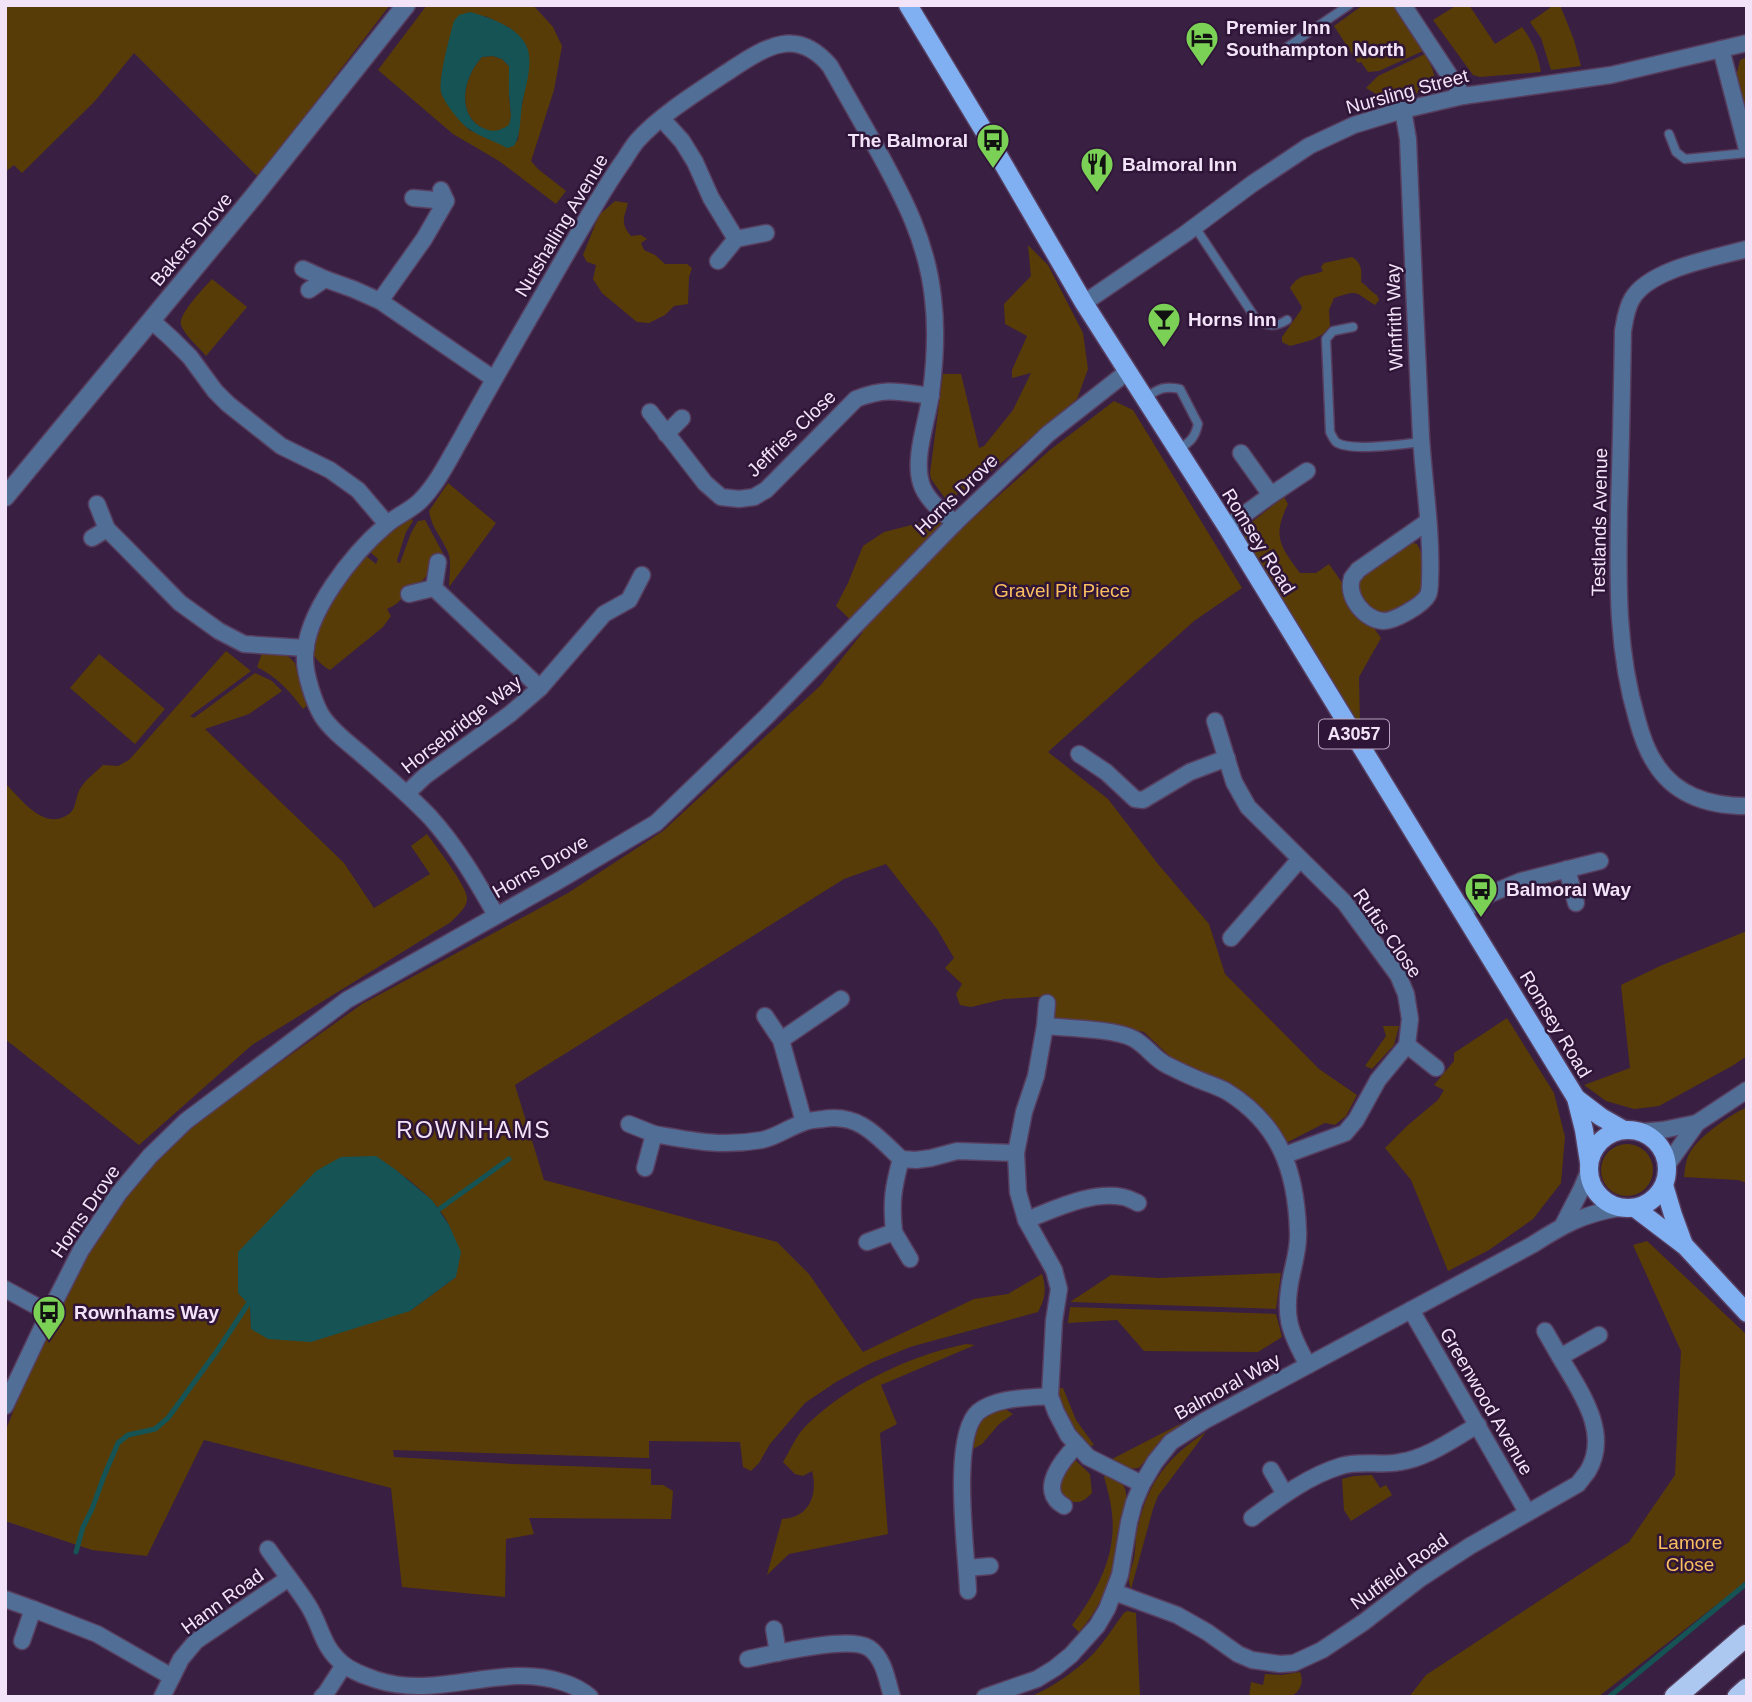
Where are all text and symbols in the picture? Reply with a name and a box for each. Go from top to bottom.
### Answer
place label: Premier Inn Southampton North [1226,17,1404,60]
hotel icon: Premier Inn Southampton North [1183,19,1221,68]
street label: Nursling Street [1344,65,1471,118]
bus stop icon: The Balmoral [974,121,1012,170]
place label: The Balmoral [848,130,968,151]
restaurant icon: Balmoral Inn [1078,145,1116,194]
street label: Nutshalling Avenue [511,150,612,300]
place label: Balmoral Inn [1122,154,1237,175]
street label: Bakers Drove [146,188,236,290]
street label: Winfrith Way [1382,263,1407,371]
bar icon: Horns Inn [1145,300,1183,349]
place label: Horns Inn [1188,309,1277,330]
street label: Jeffries Close [743,386,840,481]
street label: Testlands Avenue [1588,448,1611,596]
street label: Horns Drove [911,450,1002,539]
street label: Romsey Road [1218,485,1299,598]
park label: Gravel Pit Piece [994,580,1130,601]
street label: Horsebridge Way [397,671,526,778]
road number: A3057 [1319,720,1389,748]
street label: Horns Drove [489,831,592,902]
bus stop icon: Balmoral Way [1462,870,1500,919]
place label: Balmoral Way [1506,879,1631,900]
street label: Rufus Close [1349,885,1426,982]
street label: Romsey Road [1516,967,1596,1081]
district label: ROWNHAMS [396,1117,552,1143]
street label: Horns Drove [47,1161,124,1261]
bus stop icon: Rownhams Way [30,1293,68,1342]
place label: Rownhams Way [74,1302,219,1323]
street label: Greenwood Avenue [1436,1324,1537,1479]
street label: Balmoral Way [1171,1349,1284,1424]
street label: Nutfield Road [1347,1529,1452,1614]
park label: Lamore Close [1658,1532,1722,1575]
street label: Hann Road [177,1565,267,1638]

